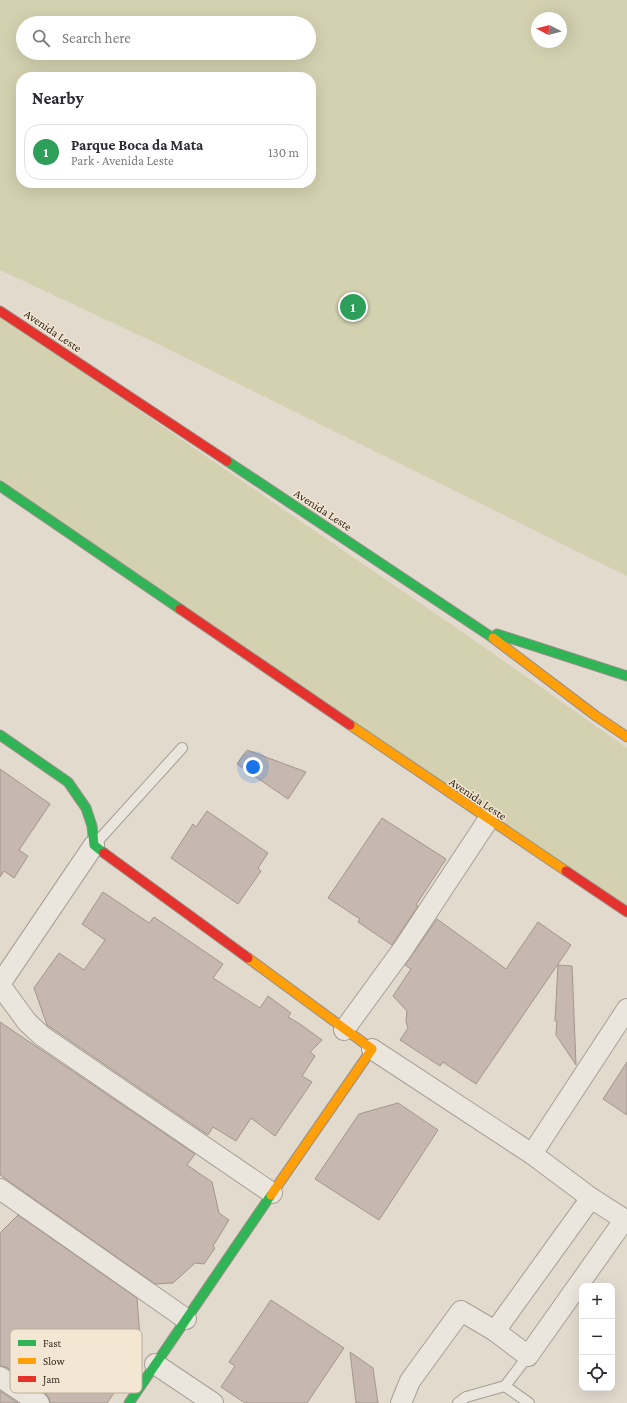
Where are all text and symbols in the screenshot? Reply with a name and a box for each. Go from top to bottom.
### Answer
north arrow [531,12,567,48]
search box [16,16,316,60]
icon: search [30,27,52,49]
text: Search here [62,30,131,46]
text: Nearby [32,89,84,108]
text: Parque Boca da Mata [71,137,203,153]
text: 1 [44,145,48,160]
text: 130 m [268,145,299,160]
text: Park · Avenida Leste [71,153,174,168]
pin: 1 [340,292,366,322]
street label: Avenida Leste [22,307,84,355]
street label: Avenida Leste [291,486,355,534]
your location [243,757,263,777]
street label: Avenida Leste [447,775,509,823]
map controls [579,1283,615,1391]
button: + [579,1283,615,1319]
button: − [579,1319,615,1355]
legend [10,1329,142,1393]
text: Fast [43,1337,62,1349]
text: Slow [43,1355,65,1367]
button: locate [579,1355,615,1391]
text: Jam [42,1373,60,1386]

